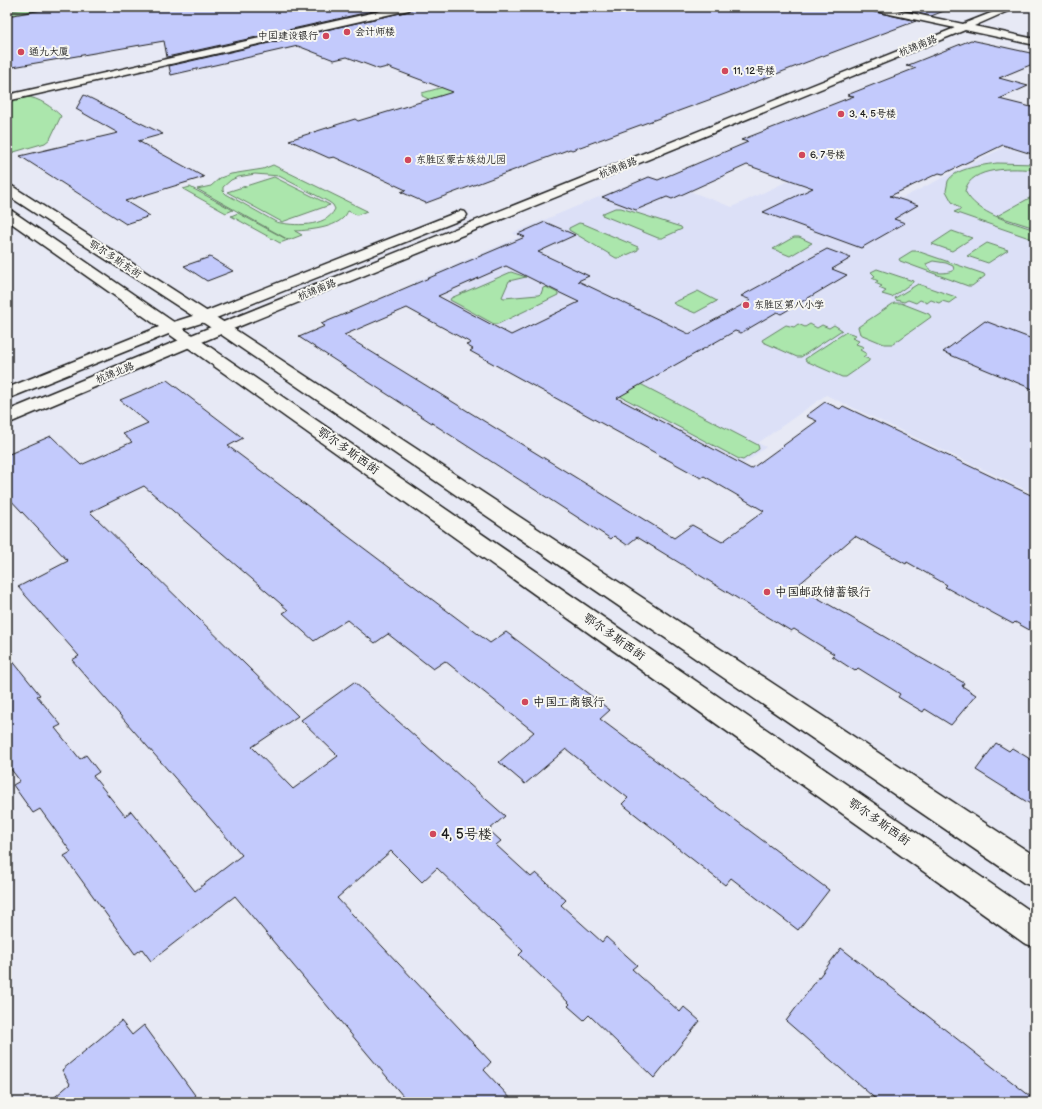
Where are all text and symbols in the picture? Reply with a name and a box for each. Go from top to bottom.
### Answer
place label: 会计师楼 [355,26,395,38]
marker: 会计师楼 [342,27,352,37]
place label: 中国建设银行 [258,30,318,42]
marker: 中国建设银行 [321,31,331,41]
street label: 杭锦南路 [897,33,939,59]
place label: 通九大厦 [29,46,69,58]
marker: 通九大厦 [16,47,26,57]
place label: 11, 12号楼 [733,65,775,77]
marker: 11, 12号楼 [720,66,730,76]
place label: 3, 4, 5号楼 [849,108,896,120]
marker: 3, 4, 5号楼 [836,109,846,119]
place label: 6, 7号楼 [810,149,845,161]
marker: 6, 7号楼 [797,150,807,160]
place label: 东胜区蒙古族幼儿园 [416,154,506,166]
marker: 东胜区蒙古族幼儿园 [403,155,413,165]
street label: 杭锦南路 [597,155,639,181]
street label: 鄂尔多斯东街 [87,238,143,280]
street label: 杭锦南路 [296,277,338,303]
place label: 东胜区第八小学 [754,299,824,311]
marker: 东胜区第八小学 [741,300,751,310]
street label: 杭锦北路 [94,360,136,386]
street label: 鄂尔多斯西街 [314,424,382,478]
place label: 中国邮政储蓄银行 [775,585,871,600]
marker: 中国邮政储蓄银行 [762,587,772,597]
street label: 鄂尔多斯西街 [580,610,648,664]
place label: 中国工商银行 [533,695,605,710]
marker: 中国工商银行 [520,697,530,707]
street label: 鄂尔多斯西街 [845,795,913,849]
place label: 4, 5号楼 [441,826,492,843]
marker: 4, 5号楼 [428,829,438,839]

